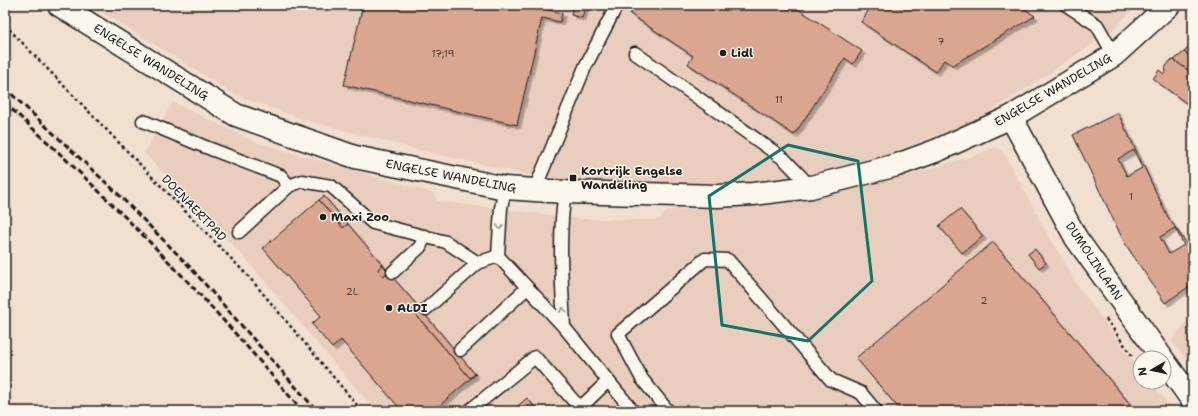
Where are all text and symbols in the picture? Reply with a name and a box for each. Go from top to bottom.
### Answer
street label: ENGELSE WANDELING [90,20,212,104]
house number: 7 [938,35,945,48]
place label: Lidl [731,45,753,61]
house number: 17;19 [431,47,455,60]
marker: Lidl [718,48,728,58]
street label: ENGELSE WANDELING [992,50,1114,130]
house number: 11 [775,93,783,106]
street label: ENGELSE WANDELING [384,155,518,197]
place label: Kortrijk Engelse Wandeling [581,163,683,193]
street label: DOENAERTPAD [158,171,230,245]
marker: Kortrijk Engelse Wandeling [568,173,578,183]
house number: 1 [1129,190,1133,203]
place label: Maxi Zoo [331,209,389,225]
marker: Maxi Zoo [318,212,328,222]
street label: DUMOLINLAAN [1062,219,1126,303]
one-way arrow [496,224,504,230]
house number: 2L [346,285,359,298]
house number: 2 [981,294,988,307]
place label: ALDI [397,300,428,316]
marker: ALDI [384,303,394,313]
one-way arrow [559,307,568,313]
north arrow [1132,350,1172,390]
text: N [1134,366,1151,377]

